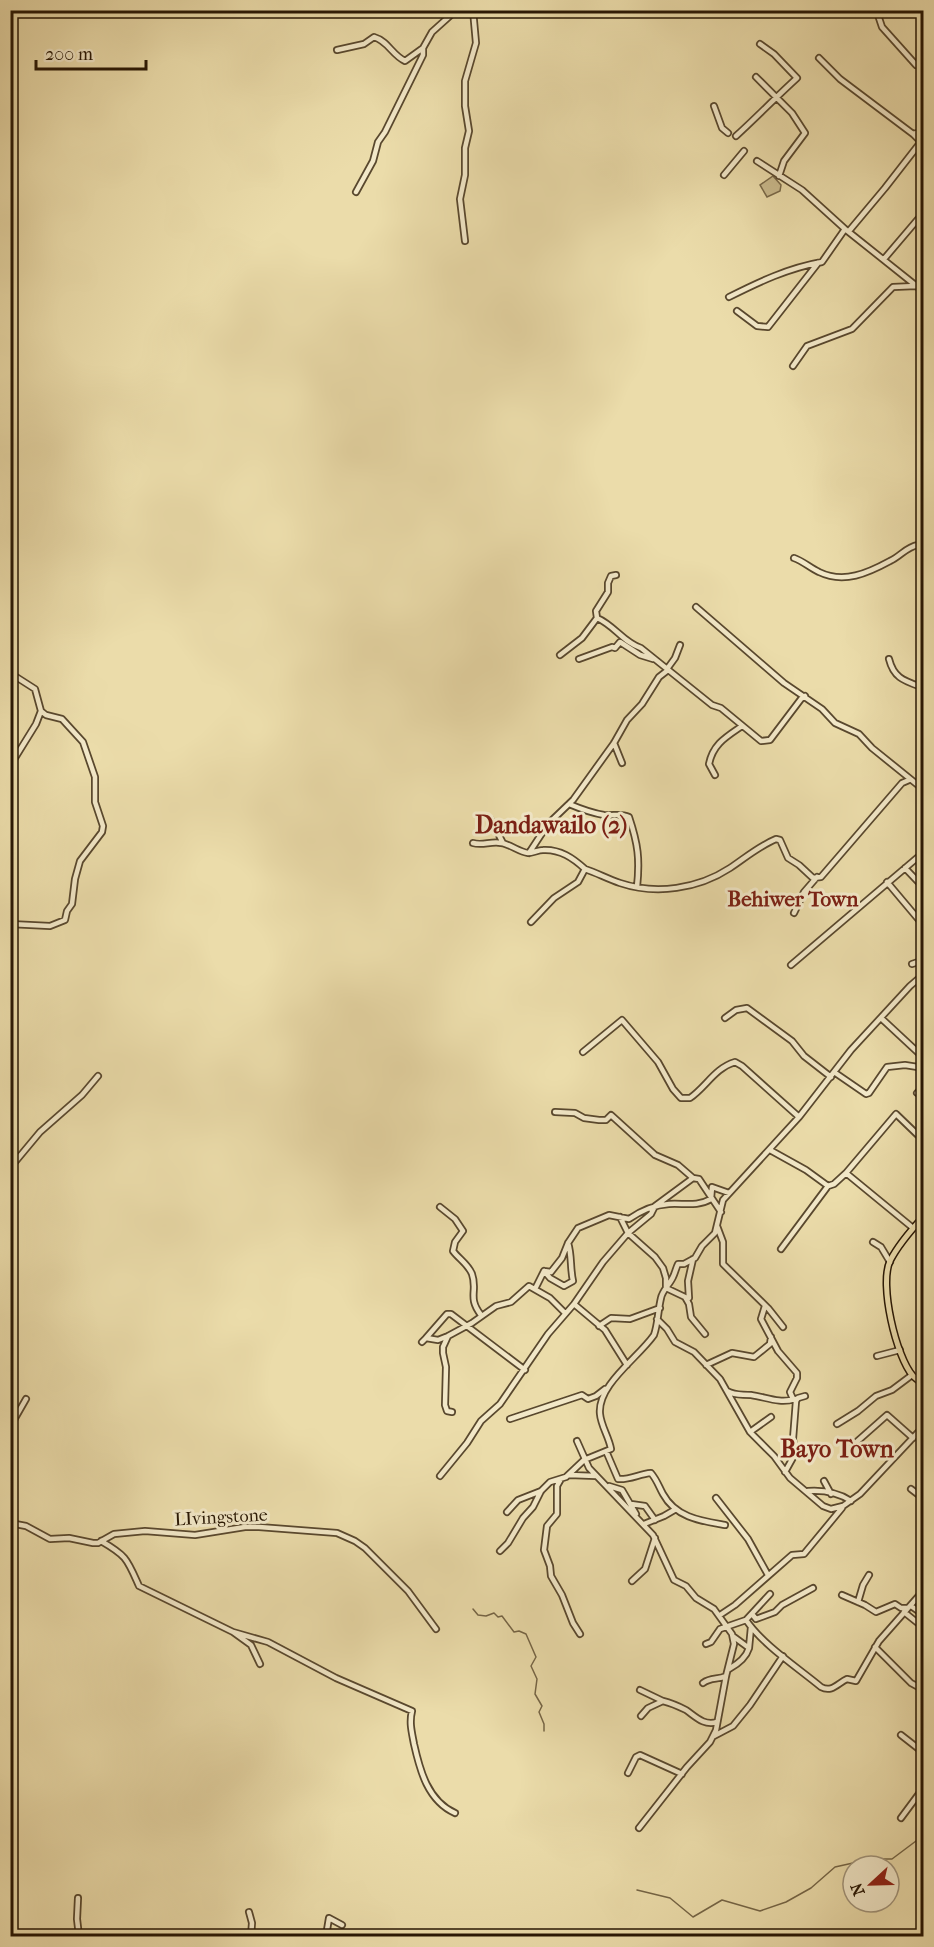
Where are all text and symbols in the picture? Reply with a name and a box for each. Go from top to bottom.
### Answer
scale bar [36,33,146,71]
text: 200 m [45,44,93,65]
district label: Dandawailo (2) [475,811,627,839]
district label: Behiwer Town [728,887,859,911]
district label: Bayo Town [780,1435,895,1463]
street label: LIvingstone [174,1505,268,1530]
north arrow [841,1854,901,1914]
text: N [846,1879,869,1899]

